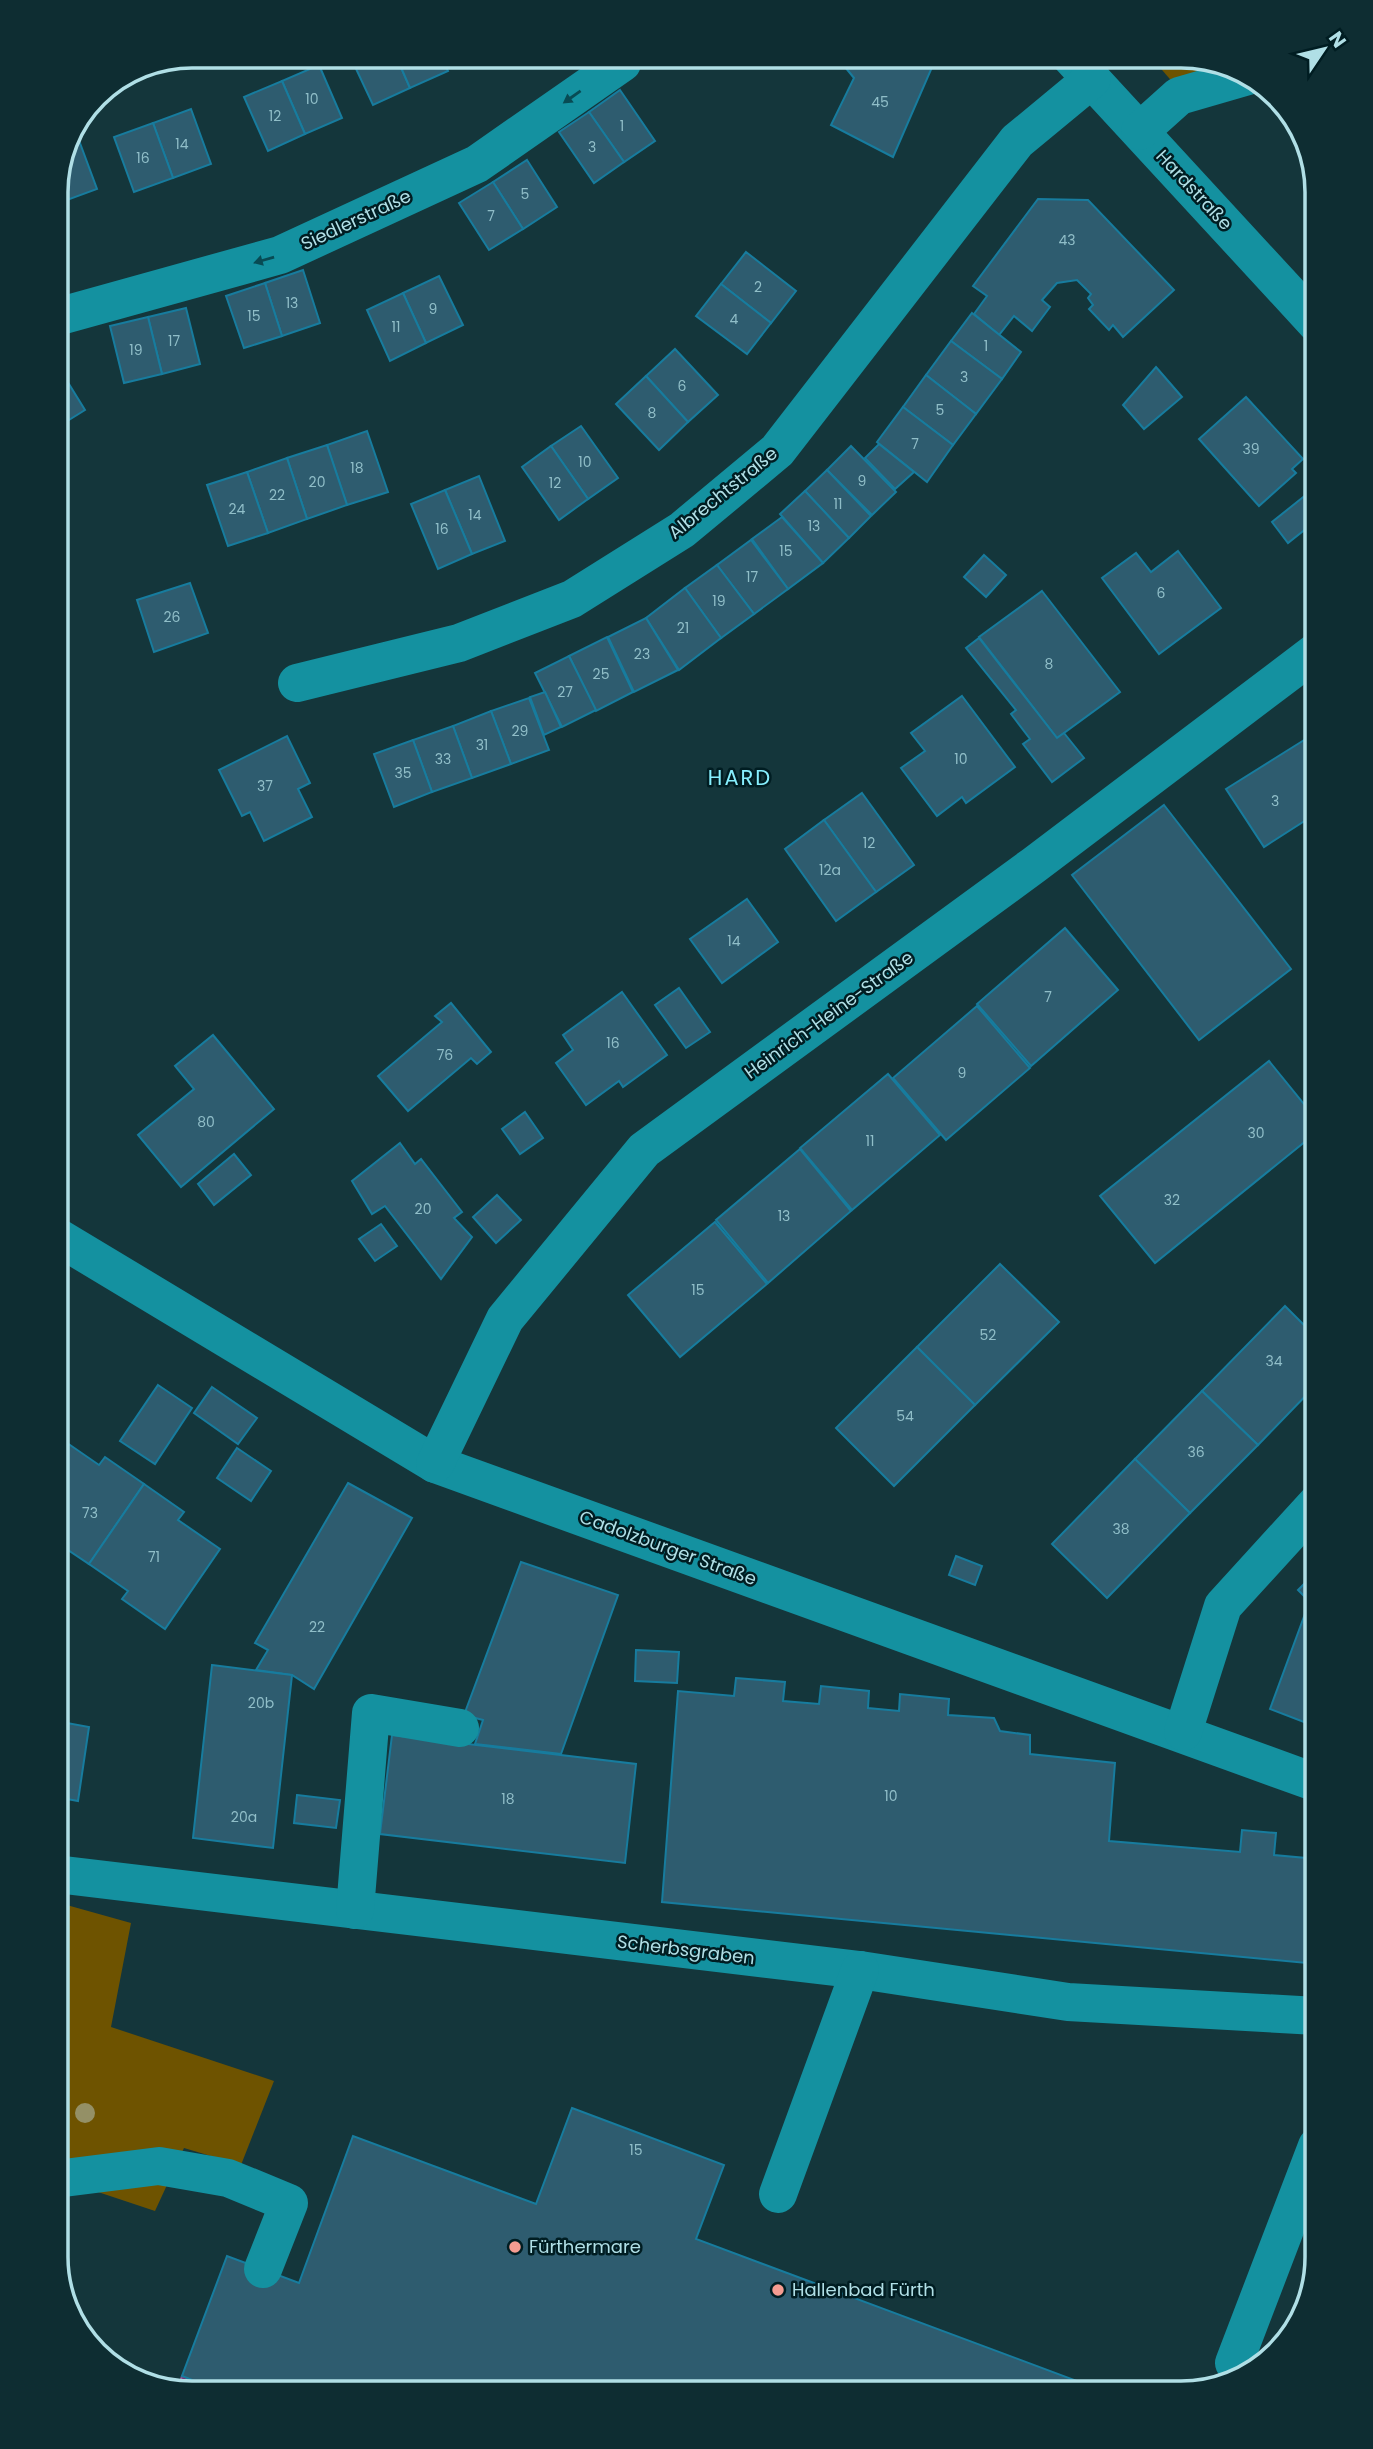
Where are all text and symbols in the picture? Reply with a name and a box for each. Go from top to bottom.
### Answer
north arrow [1289,14,1359,84]
text: N [1322,26,1353,53]
house number: 10 [305,89,319,109]
one-way arrow [562,91,582,104]
house number: 45 [871,92,889,112]
house number: 12 [269,106,281,126]
house number: 1 [620,116,624,136]
house number: 14 [175,134,189,154]
house number: 3 [588,137,596,157]
street label: Hardstraße [1151,144,1238,235]
house number: 16 [136,148,150,168]
street label: Siedlerstraße [297,183,415,256]
house number: 5 [521,184,529,204]
house number: 7 [487,206,495,226]
house number: 43 [1058,230,1076,250]
one-way arrow [253,255,274,265]
house number: 2 [754,277,762,297]
house number: 13 [286,293,298,313]
house number: 9 [429,299,437,319]
house number: 15 [247,306,261,326]
house number: 4 [730,309,739,329]
house number: 11 [392,317,400,337]
house number: 17 [168,331,180,351]
house number: 1 [984,336,988,356]
house number: 19 [129,340,143,360]
house number: 3 [960,367,968,387]
house number: 6 [678,376,687,396]
house number: 5 [936,400,944,420]
house number: 8 [648,403,657,423]
house number: 7 [911,434,919,454]
house number: 39 [1242,439,1260,459]
street label: Albrechtstraße [663,441,783,544]
house number: 10 [578,452,592,472]
house number: 18 [350,458,364,478]
house number: 9 [858,471,866,491]
house number: 20 [309,472,325,492]
house number: 12 [549,473,561,493]
house number: 22 [269,485,285,505]
house number: 11 [834,494,842,514]
house number: 24 [229,499,246,519]
house number: 14 [468,505,482,525]
house number: 13 [808,516,820,536]
house number: 16 [435,519,449,539]
house number: 15 [779,541,793,561]
house number: 17 [746,567,758,587]
house number: 6 [1157,583,1166,603]
house number: 19 [712,591,726,611]
house number: 26 [164,607,181,627]
house number: 21 [677,618,689,638]
house number: 23 [634,644,650,664]
house number: 8 [1045,654,1054,674]
house number: 25 [593,664,609,684]
house number: 27 [557,682,573,702]
house number: 29 [512,721,528,741]
house number: 31 [476,735,488,755]
house number: 33 [435,749,451,769]
house number: 10 [954,749,968,769]
house number: 35 [394,763,412,783]
district label: HARD [708,763,772,792]
house number: 37 [257,776,273,796]
house number: 3 [1271,791,1279,811]
house number: 12 [863,833,875,853]
house number: 12a [819,860,841,880]
house number: 14 [727,931,741,951]
street label: Heinrich-Heine-Straße [739,945,918,1084]
house number: 7 [1044,987,1052,1007]
house number: 16 [606,1033,620,1053]
house number: 76 [437,1045,453,1065]
house number: 9 [958,1063,966,1083]
house number: 80 [197,1112,215,1132]
house number: 30 [1247,1123,1265,1143]
house number: 11 [866,1131,874,1151]
house number: 32 [1164,1190,1180,1210]
house number: 20 [415,1199,431,1219]
house number: 13 [778,1206,790,1226]
house number: 15 [691,1280,705,1300]
house number: 52 [980,1325,996,1345]
house number: 34 [1265,1351,1283,1371]
house number: 54 [896,1406,914,1426]
house number: 36 [1187,1442,1205,1462]
house number: 73 [82,1503,98,1523]
street label: Cadolzburger Straße [576,1504,760,1591]
house number: 38 [1112,1519,1130,1539]
house number: 71 [148,1547,160,1567]
house number: 22 [309,1617,325,1637]
house number: 20b [248,1693,274,1713]
house number: 10 [884,1786,898,1806]
house number: 18 [501,1789,515,1809]
house number: 20a [231,1807,257,1827]
street label: Scherbsgraben [616,1929,756,1970]
house number: 15 [629,2140,643,2160]
place label: Fürthermare [529,2234,641,2259]
marker: Fürthermare [507,2239,523,2255]
place label: Hallenbad Fürth [792,2277,935,2302]
marker: Hallenbad Fürth [770,2282,786,2298]

